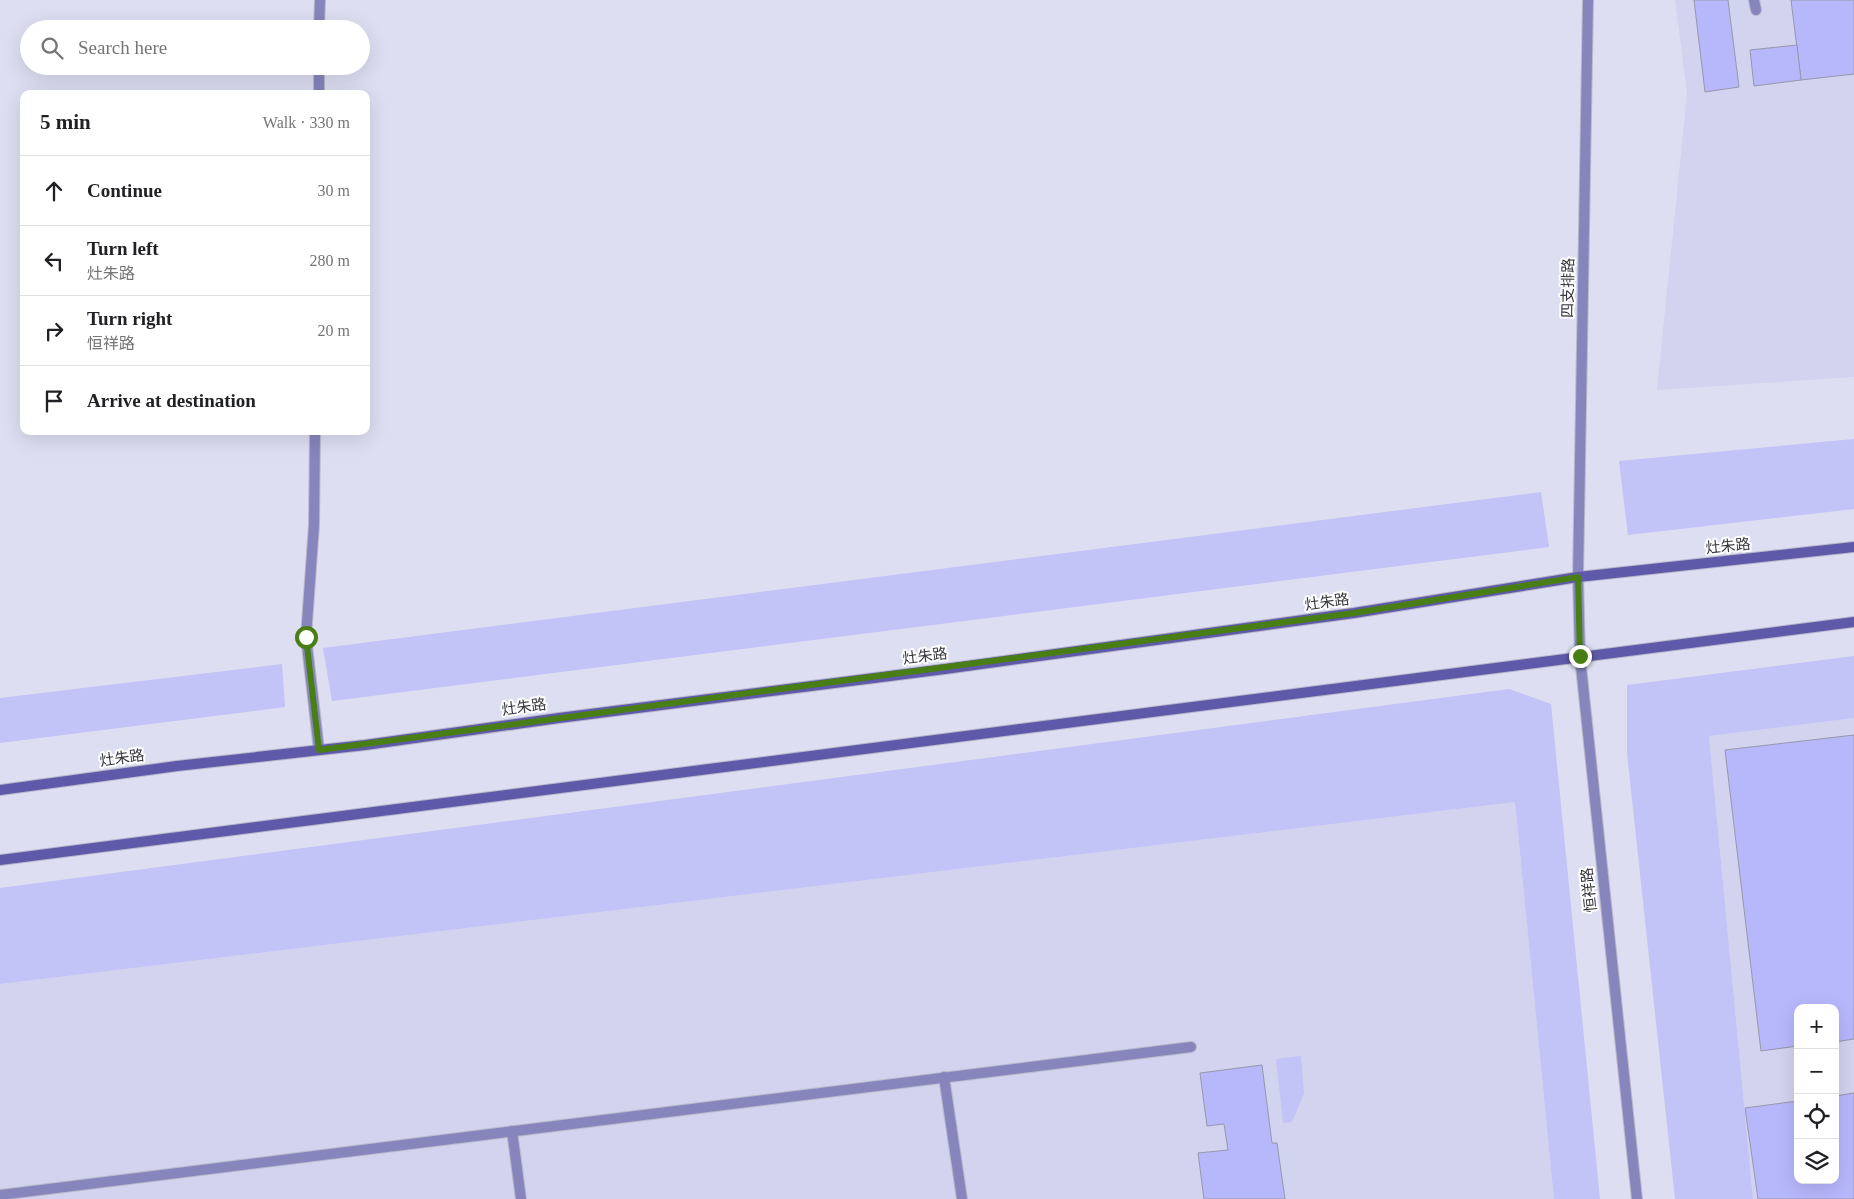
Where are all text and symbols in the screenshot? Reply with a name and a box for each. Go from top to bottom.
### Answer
search box [20,20,370,75]
icon: search [38,34,66,62]
text: Search here [78,37,167,58]
text: 5 min [40,110,91,134]
text: Walk · 330 m [263,114,350,131]
icon: ahead [40,177,68,205]
text: Continue [87,180,162,201]
text: 30 m [318,182,350,199]
text: Turn left [87,238,159,259]
icon: left [40,247,68,275]
text: 280 m [310,252,350,269]
street label: 四支排路 [1559,258,1577,318]
text: 灶朱路 [87,265,135,282]
text: Turn right [87,308,172,329]
icon: right [40,317,68,345]
text: 20 m [318,322,350,339]
text: 恒祥路 [87,335,135,352]
icon: arrive [40,387,68,415]
text: Arrive at destination [87,390,256,411]
street label: 灶朱路 [1705,536,1751,556]
street label: 灶朱路 [1304,591,1350,613]
route start [295,626,318,649]
street label: 灶朱路 [902,645,948,667]
route end [1569,645,1592,668]
street label: 灶朱路 [501,696,547,718]
street label: 灶朱路 [99,747,145,769]
street label: 恒祥路 [1579,867,1599,913]
map controls [1794,1004,1839,1184]
button: + [1794,1004,1839,1049]
button: − [1794,1049,1839,1094]
button: locate [1794,1094,1839,1139]
button: layers [1794,1139,1839,1184]

